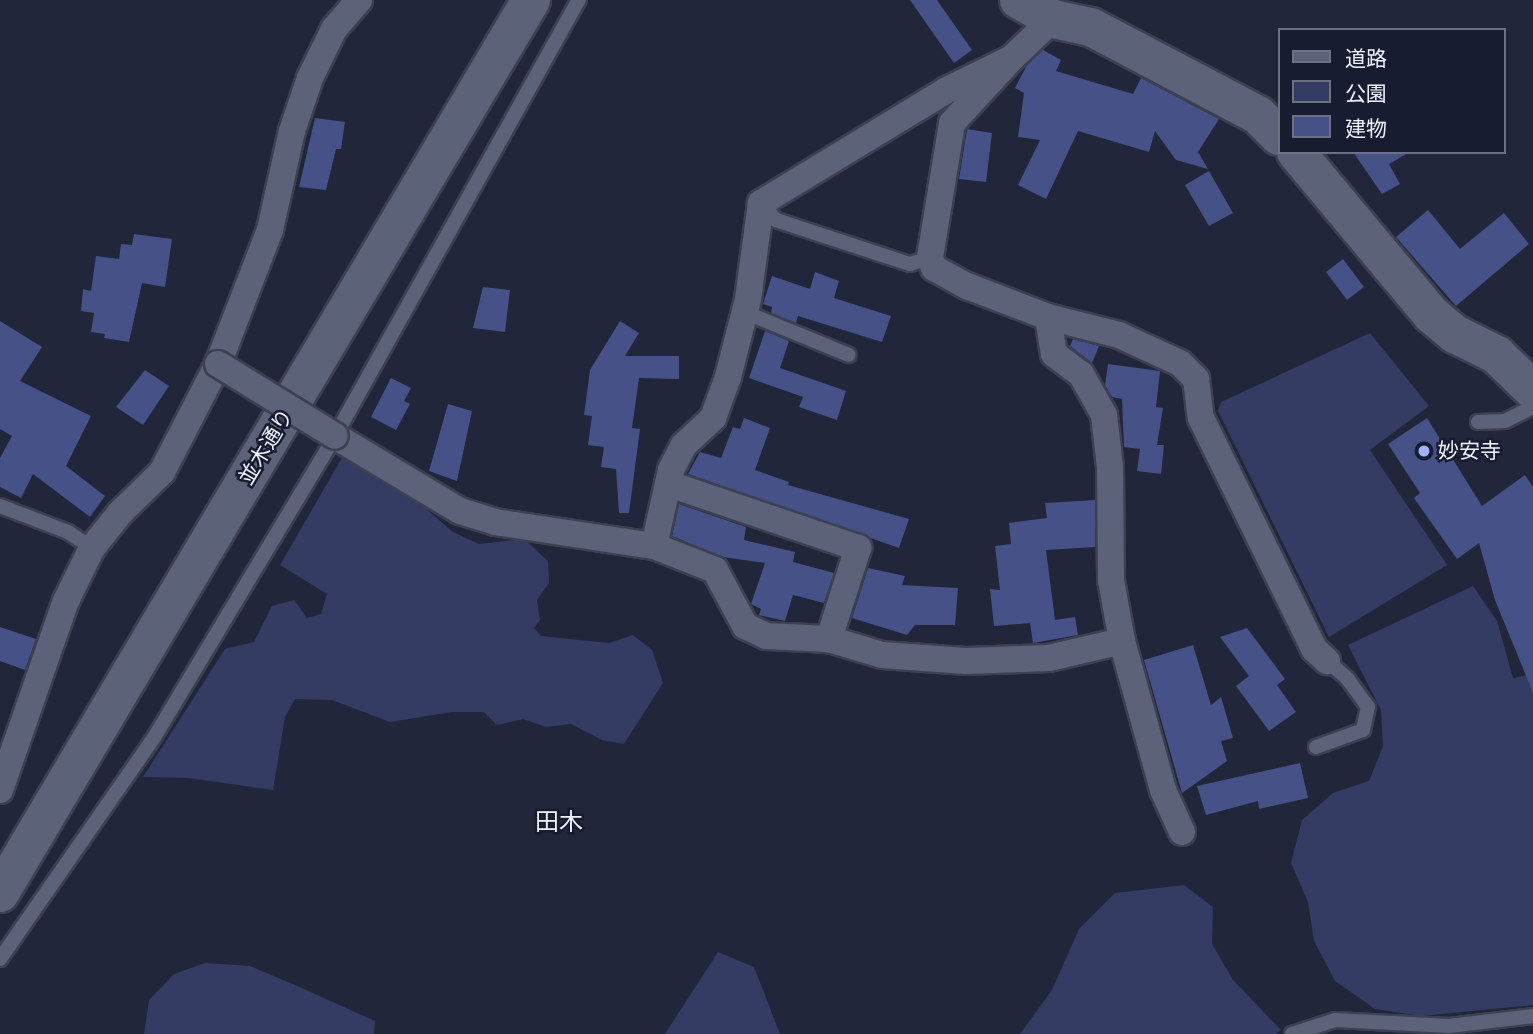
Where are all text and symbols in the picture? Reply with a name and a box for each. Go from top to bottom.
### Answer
legend [1278,28,1505,154]
text: 道路 [1345,46,1387,71]
text: 公園 [1345,81,1387,106]
text: 建物 [1345,116,1387,141]
street label: 並木通り [234,405,298,489]
place label: 妙安寺 [1438,438,1501,464]
marker: 妙安寺 [1416,443,1432,459]
district label: 田木 [535,809,583,837]

